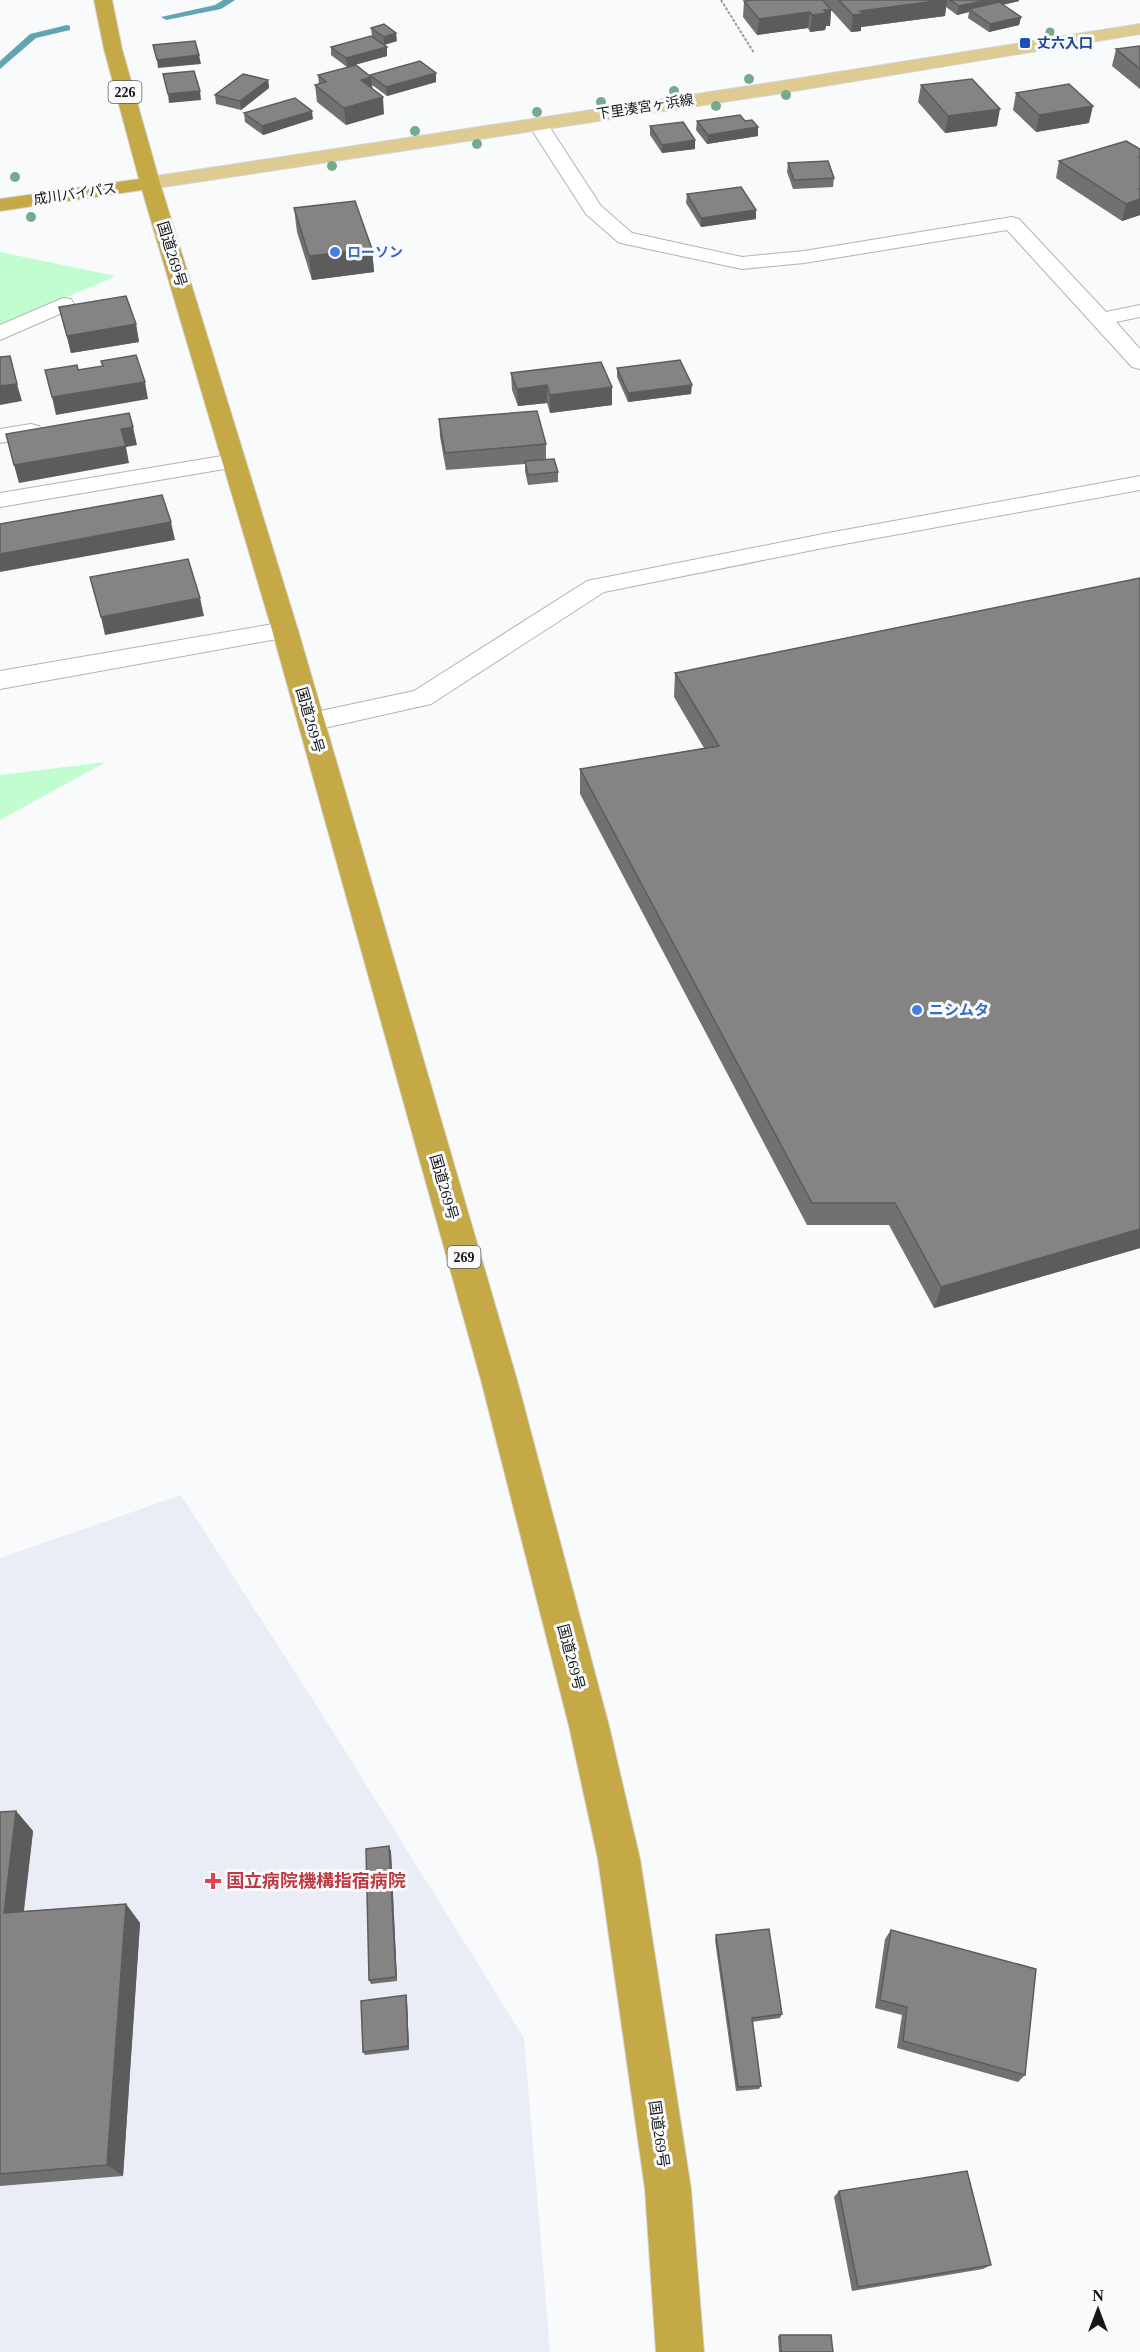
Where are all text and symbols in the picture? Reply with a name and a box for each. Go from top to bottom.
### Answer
marker: 丈六入口 [1018,36,1032,50]
place label: 丈六入口 [1037,36,1093,51]
road number: 226 [108,81,142,103]
street label: 下里湊宮ヶ浜線 [595,92,695,122]
street label: 成川バイパス [32,181,118,207]
street label: 国道269号 [154,219,190,289]
marker: ローソン [328,245,342,259]
place label: ローソン [347,245,403,260]
street label: 国道269号 [293,685,327,755]
place label: ニシムタ [929,1002,989,1018]
marker: ニシムタ [910,1003,924,1017]
street label: 国道269号 [427,1152,461,1222]
road number: 269 [448,1246,480,1268]
street label: 国道269号 [555,1622,587,1692]
place label: 国立病院機構指宿病院 [226,1871,406,1891]
marker: 国立病院機構指宿病院 [204,1872,222,1890]
street label: 国道269号 [646,2099,672,2169]
north arrow [1068,2280,1128,2340]
text: N [1092,2287,1104,2304]

